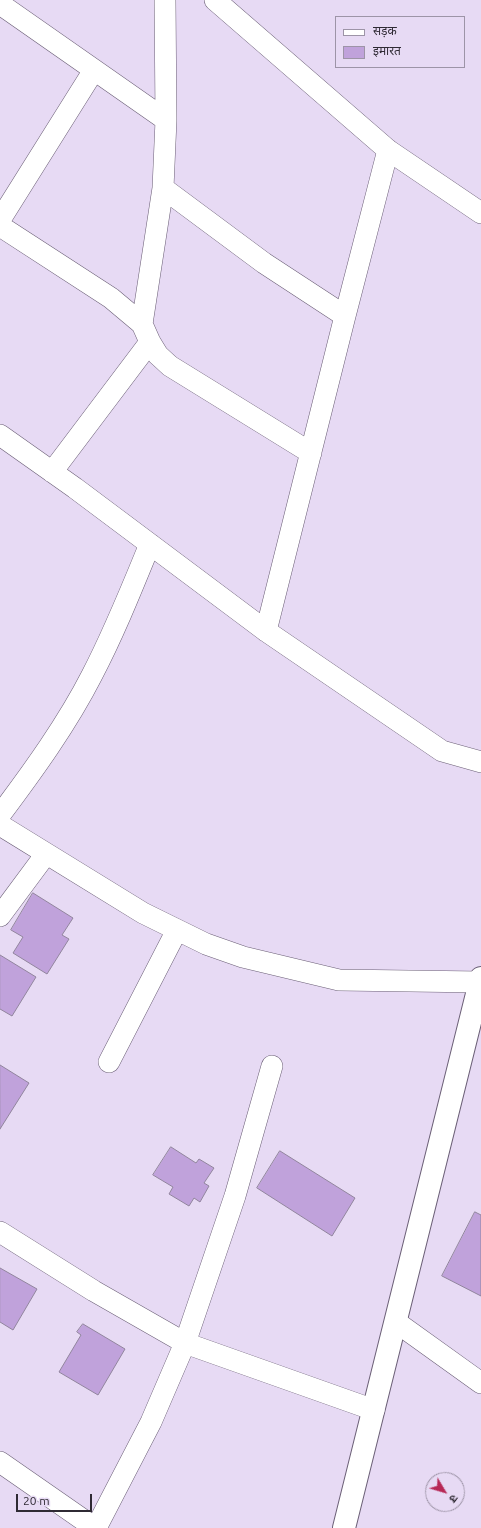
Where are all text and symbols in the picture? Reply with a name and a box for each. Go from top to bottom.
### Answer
legend [335,16,465,68]
text: सड़क [373,24,397,37]
text: इमारत [373,44,401,57]
north arrow [425,1472,465,1512]
scale bar [18,1486,94,1512]
text: उ [447,1493,460,1505]
text: 20 m [23,1494,50,1507]

